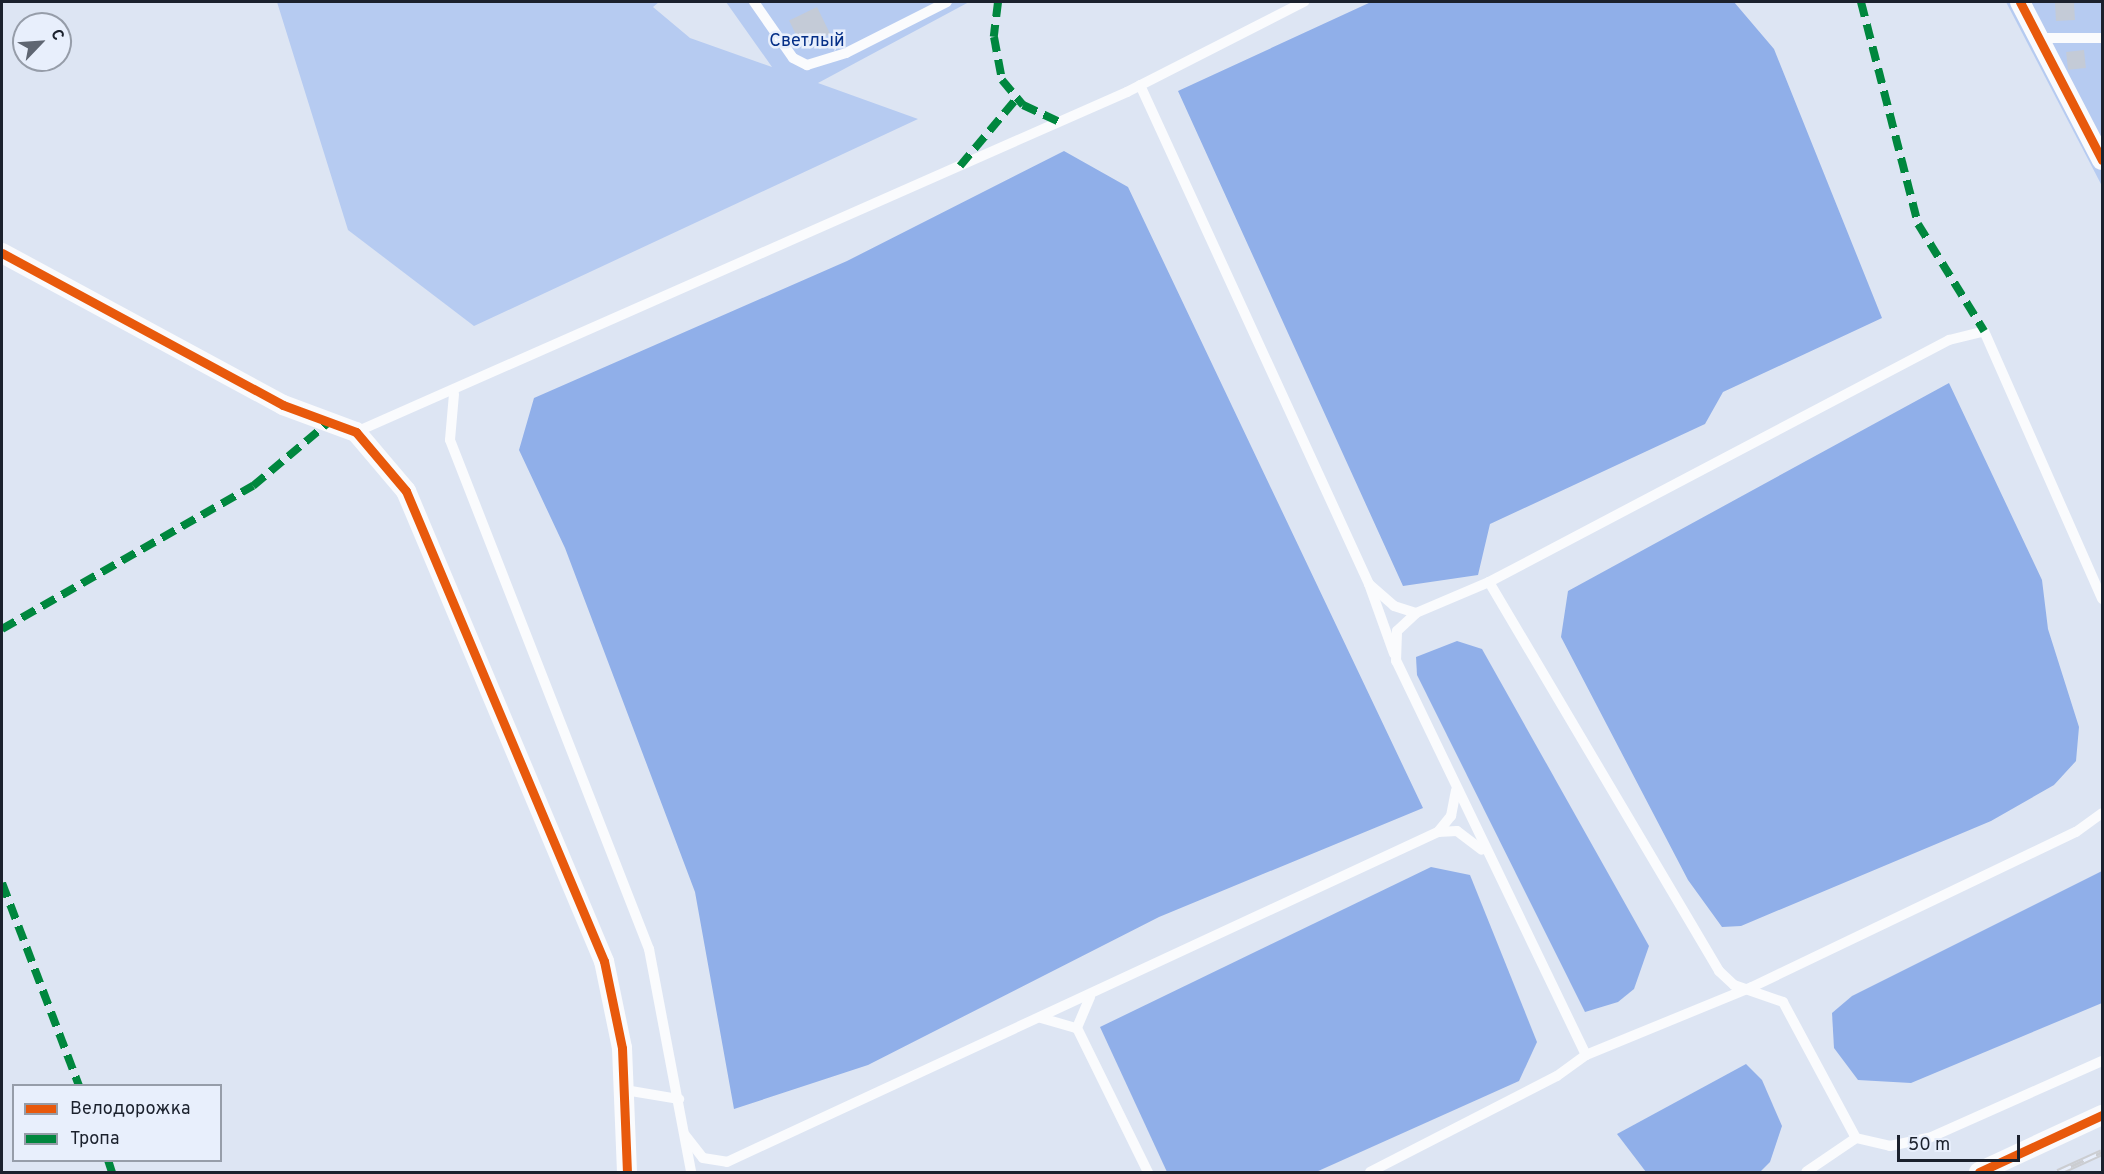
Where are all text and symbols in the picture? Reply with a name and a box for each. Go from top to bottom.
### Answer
north arrow [12,12,72,72]
text: С [45,26,68,44]
park label: Светлый [769,31,845,53]
legend [12,1084,222,1162]
text: Велодорожка [70,1098,190,1121]
scale bar [1900,1123,2023,1161]
text: Тропа [70,1128,119,1151]
text: 50 m [1908,1134,1950,1157]

